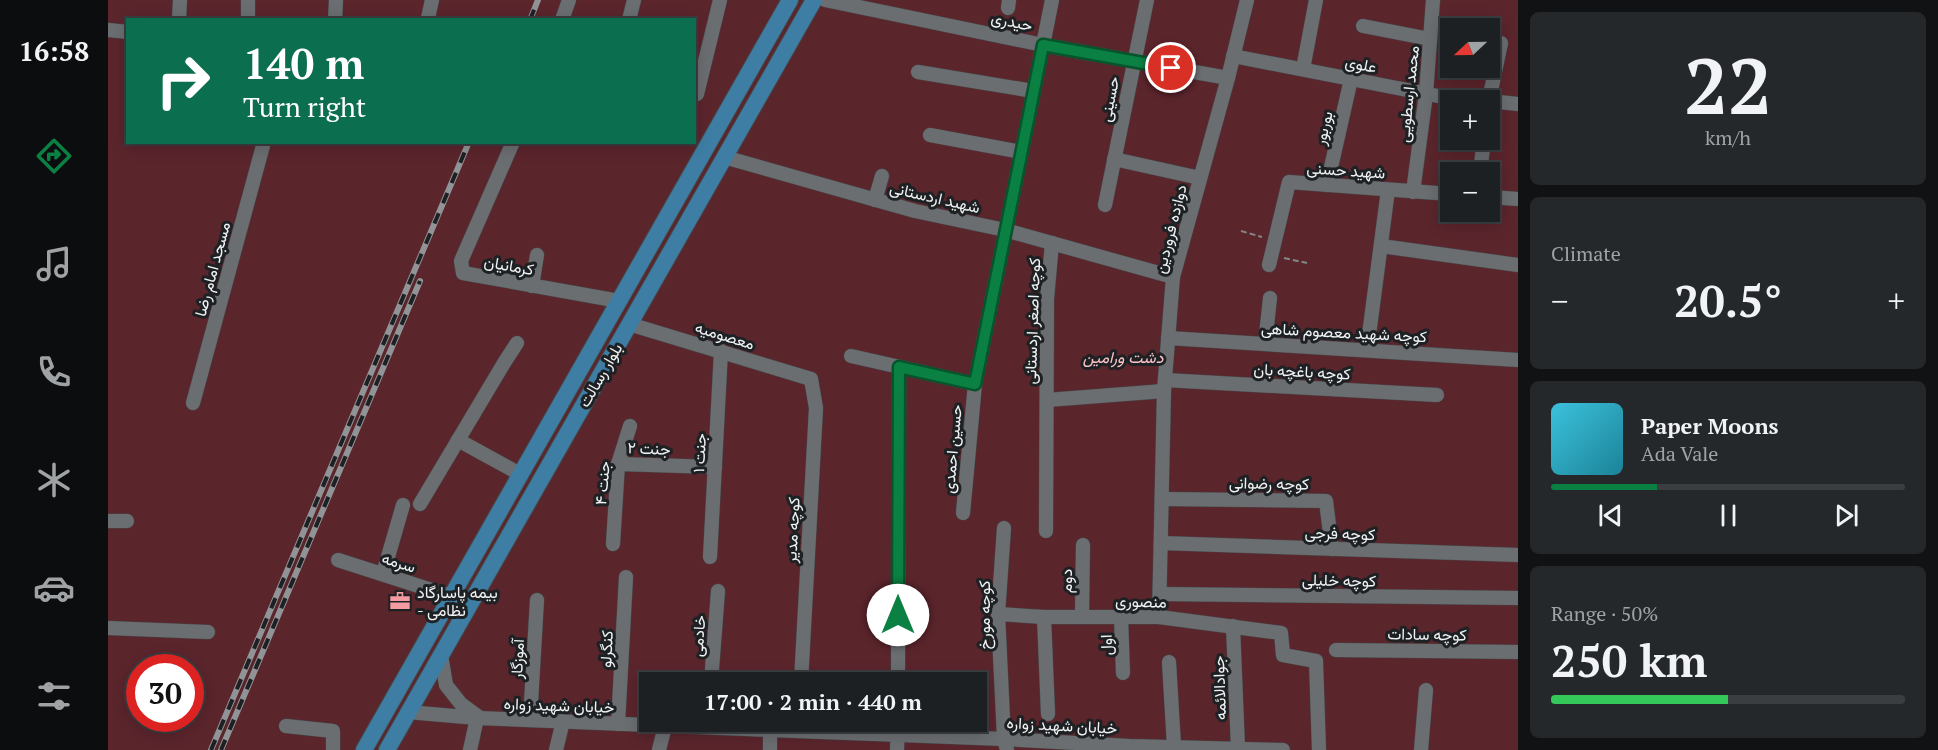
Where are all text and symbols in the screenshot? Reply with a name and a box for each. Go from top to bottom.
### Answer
street label: حیدری [989,6,1035,36]
north arrow [1440,18,1500,78]
map controls [1440,18,1500,222]
text: 16:58 [19,33,89,69]
text: 22 [1684,33,1772,136]
text: 140 m [243,35,364,91]
icon: right [144,42,222,120]
pin [1145,42,1196,93]
street label: محمد ارسطویی [1392,45,1424,143]
street label: علوی [1343,50,1379,78]
icon: arrive [1154,51,1187,84]
street label: حسینی [1094,74,1124,124]
text: Turn right [243,89,366,125]
button: + [1440,90,1500,150]
street label: بوربور [1308,109,1338,148]
text: km/h [1705,124,1751,151]
icon: directions [33,135,75,177]
street label: شهید حسنی [1306,156,1386,184]
button: − [1440,162,1500,222]
street label: شهید اردستانی [888,176,982,218]
street label: دوازده فروردین [1148,182,1192,276]
street label: مسجد امام رضا [189,219,235,319]
text: Climate [1551,240,1621,267]
icon: music [33,243,75,285]
street label: کرمانیان [482,250,536,280]
street label: کوچه اصغر اردستانی [1019,257,1046,385]
text: 20.5° [1674,270,1782,330]
text: − [1551,279,1569,322]
text: + [1887,279,1905,322]
street label: معصومیه [693,316,757,354]
street label: کوچه شهید معصوم شاهی [1260,317,1428,348]
street label: بلوار رسالت [573,339,627,411]
park label: دشت ورامین [1083,346,1164,368]
icon: phone [33,351,75,393]
street label: کوچه باغچه بان [1253,357,1351,386]
street label: حسین احمدی [937,403,967,494]
text: Paper Moons [1641,411,1779,440]
street label: جنت ۱ [687,432,711,473]
street label: جنت ۲ [627,436,671,460]
text: Ada Vale [1641,440,1718,467]
icon: climate [33,459,75,501]
street label: جنت ۴ [589,460,615,506]
street label: کوچه رضوانی [1229,471,1309,496]
street label: کوچه مدیر [779,497,806,565]
icon: previous [1594,499,1627,532]
icon: pause [1712,499,1745,532]
icon: next [1830,499,1863,532]
street label: کوچه فرجی [1304,521,1376,546]
street label: سرمه [379,546,419,578]
icon: car [33,567,75,609]
street label: کوچه خلیلی [1302,568,1376,593]
street label: دوم [1055,569,1077,593]
place label: بیمه پاسارگاد - نظامی [417,581,498,621]
street label: کوچه مورخ [973,581,996,649]
position arrow [866,583,930,647]
office icon: بیمه پاسارگاد - نظامی [388,589,412,613]
street label: منصوری [1115,589,1167,613]
text: Range · 50% [1551,600,1658,627]
street label: خادمی [686,614,710,658]
street label: کوچه سادات [1387,622,1467,647]
street label: کنگرلو [594,630,618,668]
text: 250 km [1551,630,1707,690]
street label: اول [1095,634,1117,656]
street label: آموزگار [505,637,529,681]
speed limit sign: 30 [126,654,204,732]
street label: جوادالائمه [1207,655,1231,721]
icon: filters [33,675,75,717]
text: 17:00 · 2 min · 440 m [704,687,922,716]
street label: خیابان شهید زواره [503,692,615,718]
street label: خیابان شهید زواره [1006,711,1118,739]

